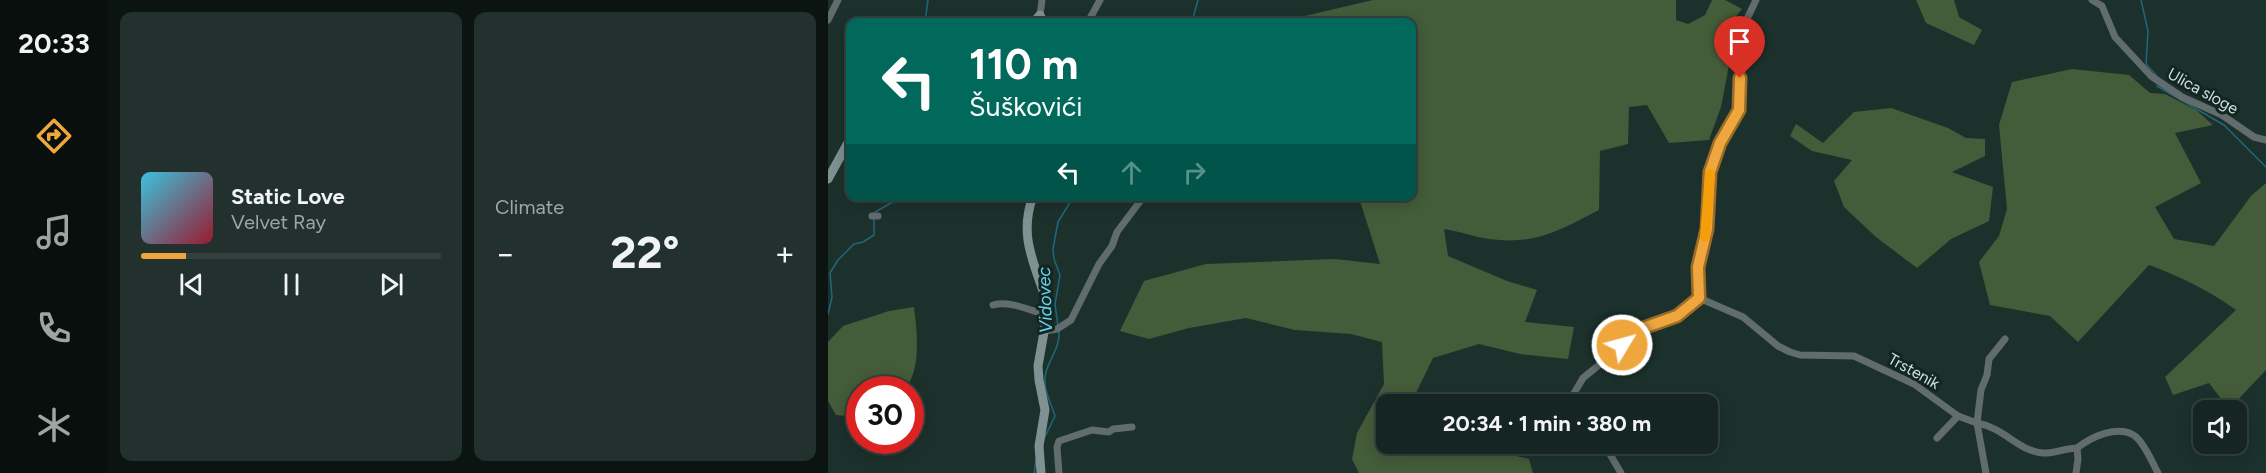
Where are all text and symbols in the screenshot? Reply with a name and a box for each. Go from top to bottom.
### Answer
pin [1714,16,1765,78]
icon: arrive [1723,25,1756,58]
text: 20:33 [18,27,90,60]
text: 110 m [969,39,1078,90]
icon: left [870,42,948,120]
street label: Ulica sloge [2164,64,2242,118]
text: Šuškovići [969,90,1083,123]
icon: directions [33,115,75,157]
icon: left [1052,156,1085,189]
icon: ahead [1115,156,1148,189]
icon: right [1178,156,1211,189]
text: Static Love [231,183,345,210]
text: Climate [495,195,564,219]
text: Velvet Ray [231,210,326,234]
icon: music [33,211,75,253]
text: 22° [610,225,680,279]
text: − [495,234,516,273]
text: + [774,234,795,273]
water label: Vidovec [1033,266,1057,333]
icon: previous [175,268,208,301]
icon: pause [275,268,308,301]
icon: next [375,268,408,301]
icon: phone [33,307,75,349]
position arrow [1590,313,1654,377]
street label: Trstenik [1885,349,1943,393]
speed limit sign: 30 [846,376,924,454]
map controls [2193,400,2247,454]
button: sound [2193,400,2247,454]
icon: climate [33,404,75,446]
text: 20:34 · 1 min · 380 m [1443,410,1651,437]

